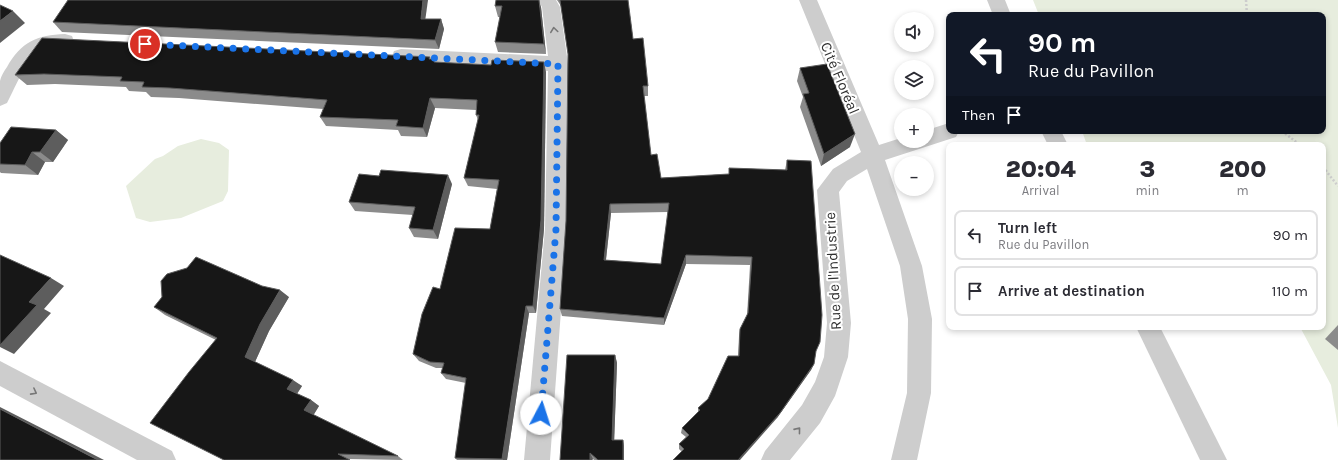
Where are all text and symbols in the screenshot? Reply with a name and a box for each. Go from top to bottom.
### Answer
map controls [894,12,934,196]
button: sound [894,12,934,52]
text: 90 m [1028,26,1096,59]
pin [128,27,162,61]
one-way arrow [550,27,559,33]
icon: left [962,28,1014,80]
icon: arrive [134,33,156,55]
street label: Cité Floréal [817,39,863,117]
button: layers [894,60,934,100]
text: Rue du Pavillon [1028,60,1154,82]
icon: arrive [1003,104,1025,126]
text: Then [962,106,995,124]
button: + [894,108,934,148]
text: 20:04 [1006,155,1076,183]
text: 3 [1139,155,1155,183]
text: 200 [1219,155,1266,183]
button: − [894,156,934,196]
text: Arrival [1022,183,1060,198]
text: min [1135,183,1159,198]
text: m [1237,183,1249,198]
street label: Rue de l'Industrie [821,211,845,331]
text: Turn left [998,219,1057,237]
icon: left [964,224,986,246]
text: 90 m [1273,226,1308,244]
text: Rue du Pavillon [998,237,1089,252]
icon: arrive [964,280,986,302]
text: Arrive at destination [998,282,1145,300]
text: 110 m [1272,282,1308,300]
one-way arrow [30,387,38,394]
position arrow [520,393,562,435]
one-way arrow [794,427,801,434]

